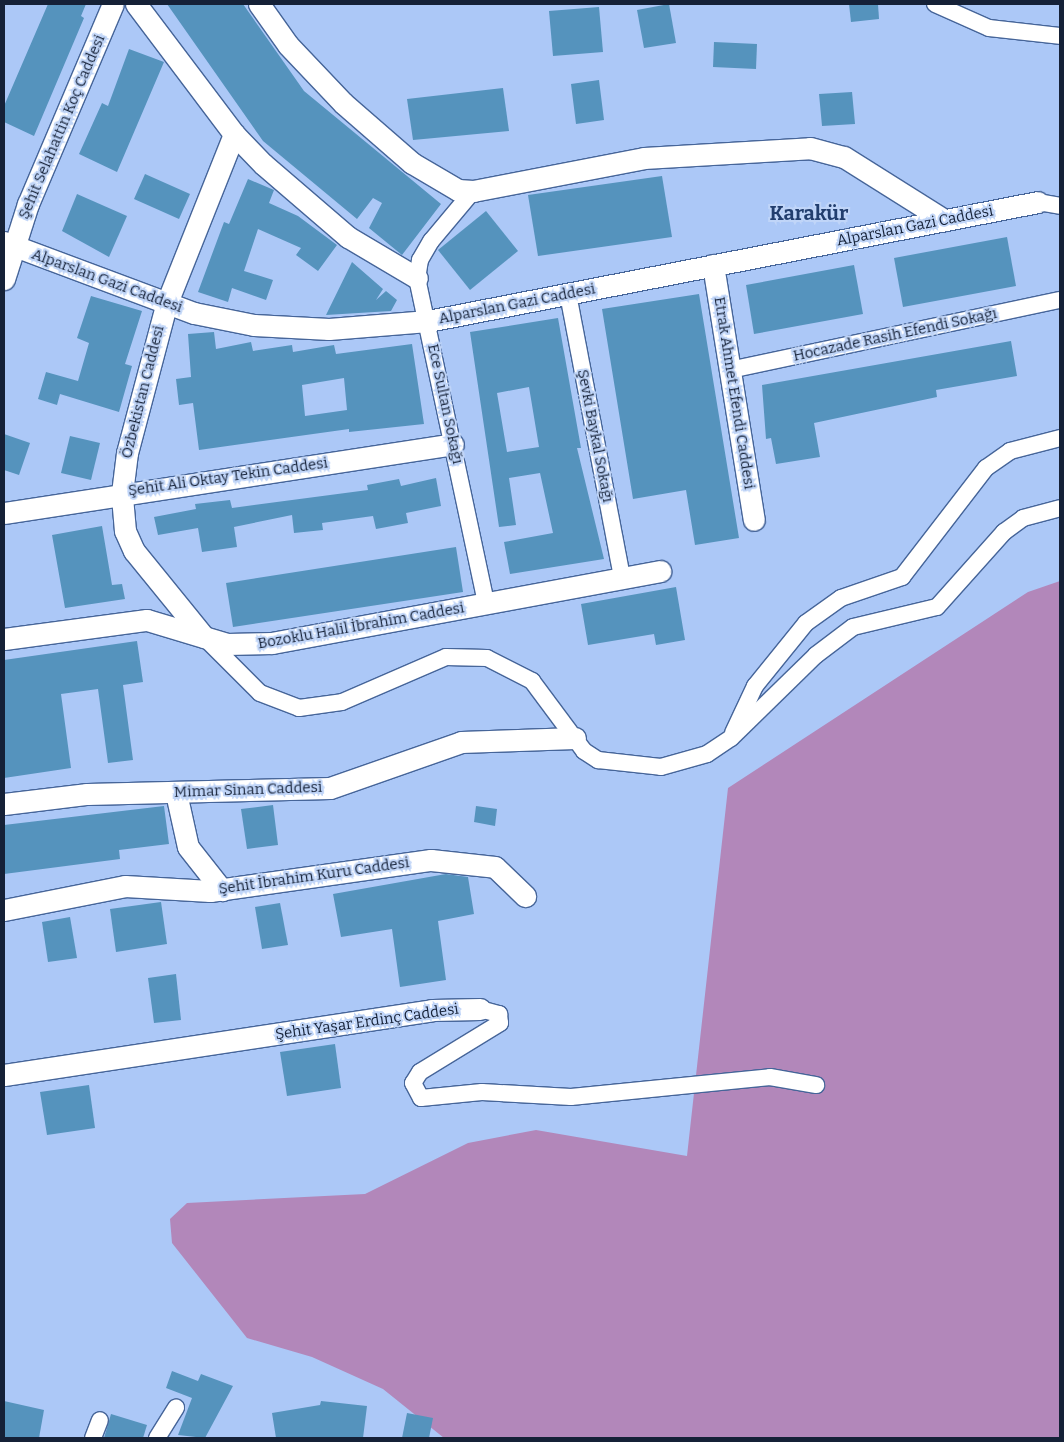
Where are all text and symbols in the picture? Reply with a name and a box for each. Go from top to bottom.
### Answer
street label: Şehit Selahattin Koç Caddesi [15,32,109,222]
district label: Karakür [770,201,848,225]
street label: Alparslan Gazi Caddesi [835,202,995,250]
street label: Alparslan Gazi Caddesi [29,245,185,317]
street label: Alparslan Gazi Caddesi [437,280,597,328]
street label: Etrak Ahmet Efendi Caddesi [710,295,758,491]
street label: Hocazade Rasih Efendi Sokağı [791,305,999,365]
street label: Özbekistan Caddesi [118,324,168,460]
street label: Ece Sultan Sokağı [423,342,467,466]
street label: Şevki Baykal Sokağı [573,368,617,504]
street label: Şehit Ali Oktay Tekin Caddesi [127,454,329,500]
street label: Bozoklu Halil İbrahim Caddesi [256,599,466,653]
street label: Mimar Sinan Caddesi [174,778,322,802]
street label: Şehit İbrahim Kuru Caddesi [218,854,410,898]
street label: Şehit Yaşar Erdinç Caddesi [274,1000,460,1044]

